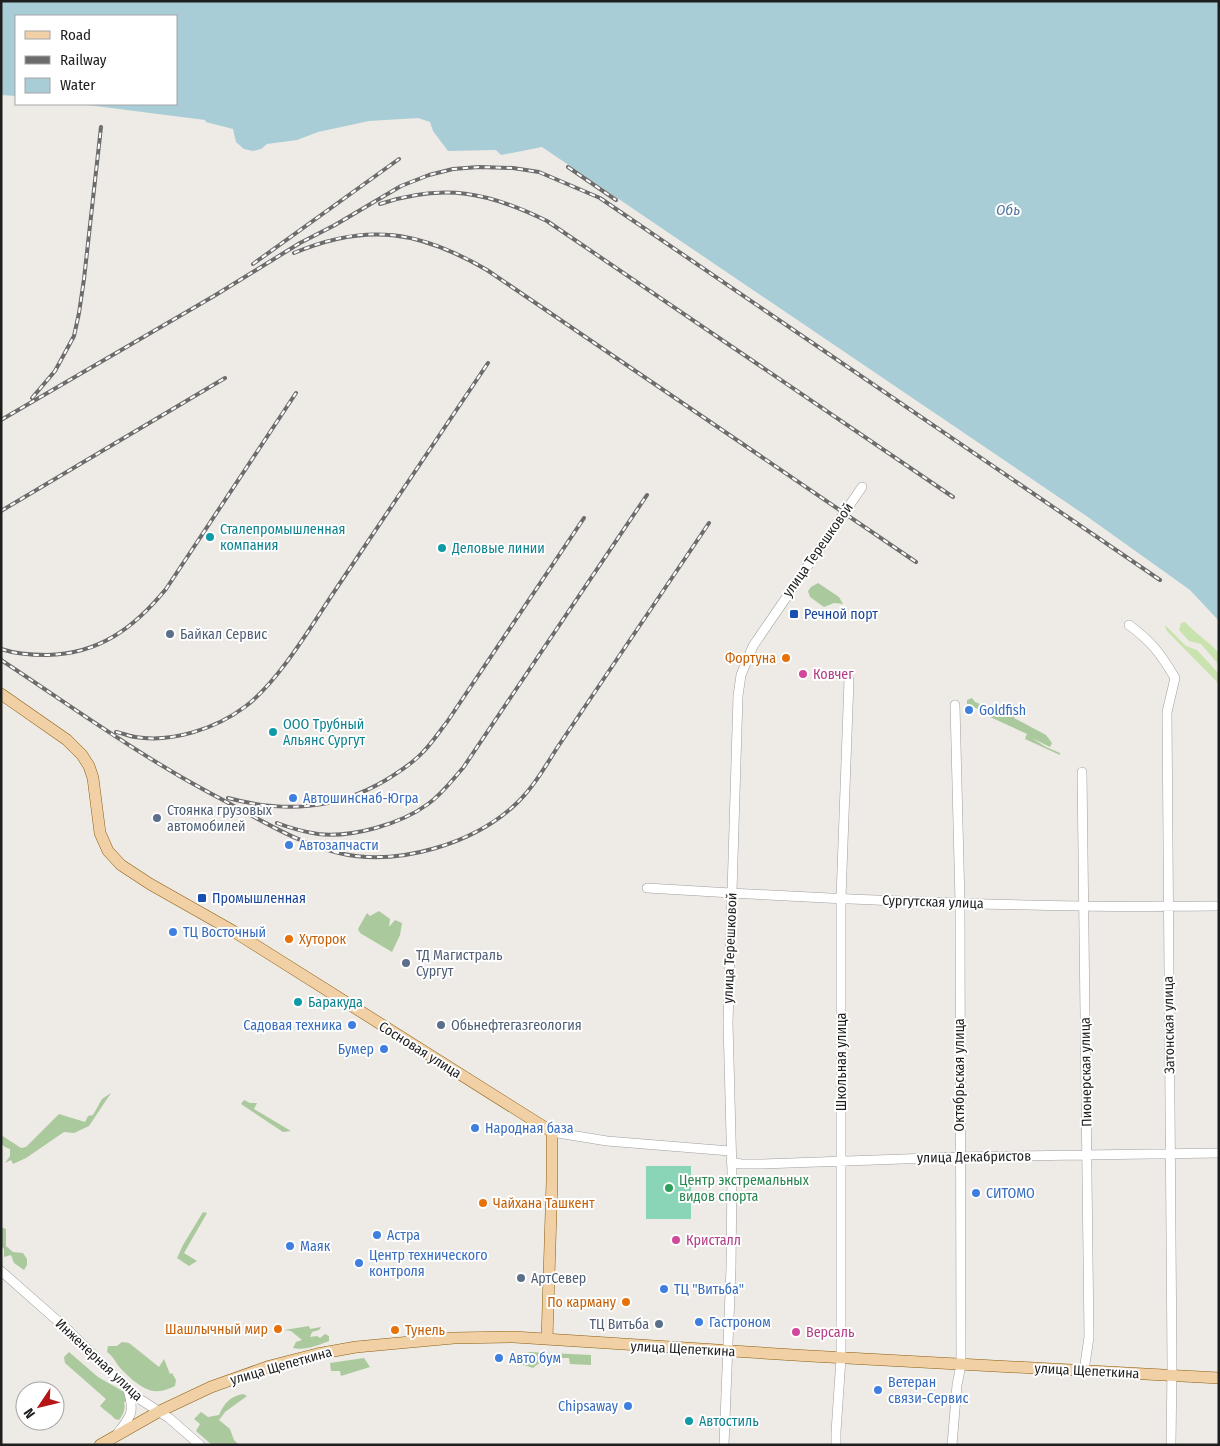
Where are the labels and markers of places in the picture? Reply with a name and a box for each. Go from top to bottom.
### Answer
place label: Сталепромышленная компания [220,521,345,554]
marker: Сталепромышленная компания [204,531,216,543]
place label: Деловые линии [451,540,545,557]
marker: Деловые линии [436,542,448,554]
place label: Речной порт [804,606,878,623]
marker: Речной порт [788,608,800,620]
place label: Байкал Сервис [180,626,267,643]
marker: Байкал Сервис [164,628,176,640]
place label: Фортуна [725,650,776,667]
marker: Фортуна [780,652,792,664]
place label: Ковчег [813,666,854,683]
marker: Ковчег [797,668,809,680]
place label: Goldfish [979,702,1026,719]
marker: Goldfish [963,704,975,716]
place label: ООО Трубный Альянс Сургут [283,716,365,749]
marker: ООО Трубный Альянс Сургут [267,726,279,738]
place label: Автошинснаб-Югра [303,790,419,807]
marker: Автошинснаб-Югра [287,792,299,804]
place label: Стоянка грузовых автомобилей [167,802,273,835]
marker: Стоянка грузовых автомобилей [151,812,163,824]
place label: Автозапчасти [299,837,379,854]
marker: Автозапчасти [283,839,295,851]
place label: Промышленная [212,890,306,907]
marker: Промышленная [196,892,208,904]
place label: ТЦ Восточный [183,924,266,941]
marker: ТЦ Восточный [167,926,179,938]
place label: Хуторок [299,931,346,948]
marker: Хуторок [283,933,295,945]
place label: ТД Магистраль Сургут [416,947,503,980]
marker: ТД Магистраль Сургут [400,957,412,969]
place label: Баракуда [308,994,363,1011]
marker: Баракуда [292,996,304,1008]
place label: Садовая техника [243,1017,342,1034]
place label: Обьнефтегазгеология [451,1017,582,1034]
marker: Садовая техника [346,1019,358,1031]
marker: Обьнефтегазгеология [435,1019,447,1031]
place label: Бумер [338,1041,374,1058]
marker: Бумер [378,1043,390,1055]
place label: Народная база [485,1120,574,1137]
marker: Народная база [469,1122,481,1134]
place label: Центр экстремальных видов спорта [679,1172,810,1205]
marker: Центр экстремальных видов спорта [663,1182,675,1194]
place label: СИТОМО [986,1185,1035,1202]
marker: СИТОМО [970,1187,982,1199]
place label: Чайхана Ташкент [493,1195,595,1212]
marker: Чайхана Ташкент [477,1197,489,1209]
place label: Астра [387,1227,420,1244]
marker: Астра [371,1229,383,1241]
place label: Кристалл [686,1232,741,1249]
marker: Кристалл [670,1234,682,1246]
place label: Маяк [300,1238,331,1255]
marker: Маяк [284,1240,296,1252]
place label: Центр технического контроля [369,1247,488,1280]
marker: Центр технического контроля [353,1257,365,1269]
place label: АртСевер [531,1270,586,1287]
marker: АртСевер [515,1272,527,1284]
place label: ТЦ "Витьба" [674,1281,744,1298]
marker: ТЦ "Витьба" [658,1283,670,1295]
place label: По карману [547,1294,617,1311]
marker: По карману [620,1296,632,1308]
place label: Гастроном [709,1314,771,1331]
place label: ТЦ Витьба [589,1316,649,1333]
marker: Гастроном [693,1316,705,1328]
marker: ТЦ Витьба [653,1318,665,1330]
place label: Шашлычный мир [165,1321,268,1338]
place label: Тунель [405,1322,446,1339]
marker: Шашлычный мир [272,1323,284,1335]
marker: Тунель [389,1324,401,1336]
place label: Версаль [806,1324,855,1341]
marker: Версаль [790,1326,802,1338]
place label: Авто бум [509,1350,561,1367]
marker: Авто бум [493,1352,505,1364]
place label: Ветеран связи-Сервис [888,1374,969,1407]
marker: Ветеран связи-Сервис [872,1384,884,1396]
place label: Chipsaway [558,1398,619,1415]
marker: Chipsaway [622,1400,634,1412]
place label: Автостиль [699,1413,759,1430]
marker: Автостиль [683,1415,695,1427]

